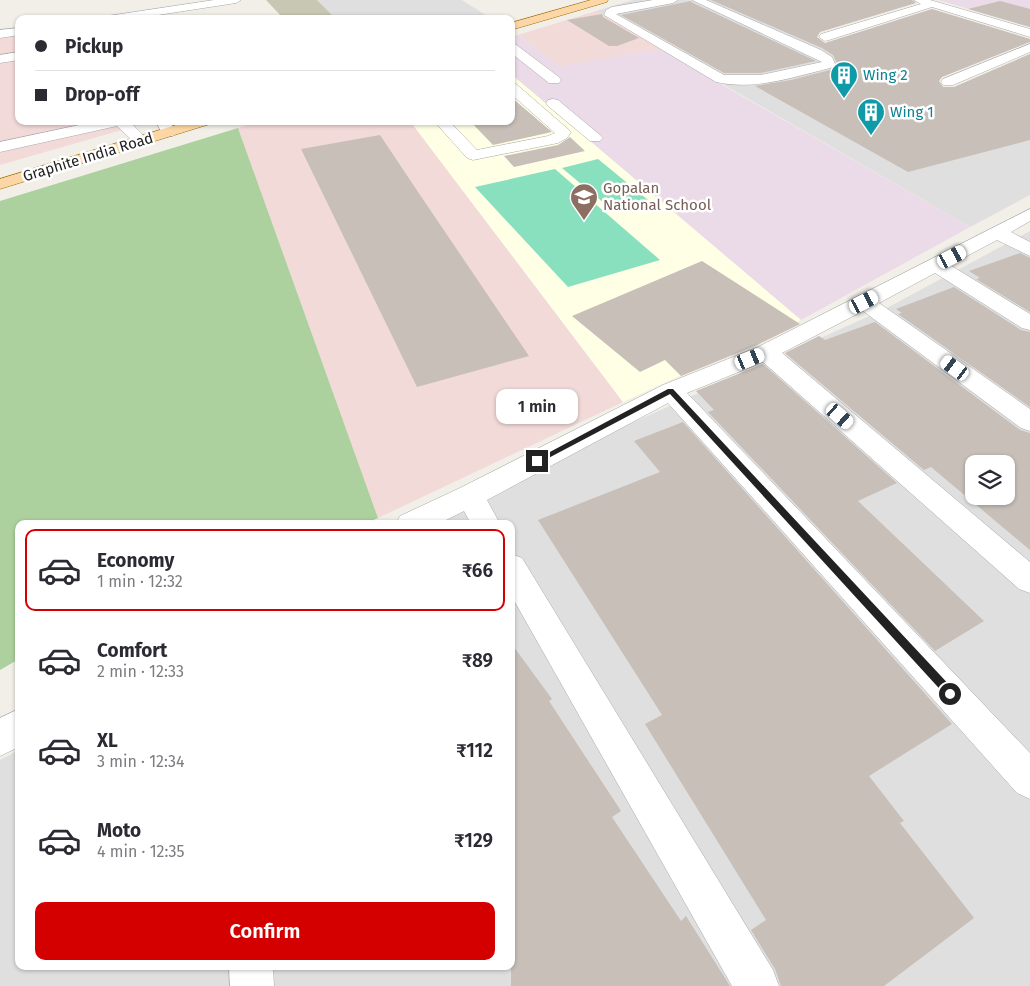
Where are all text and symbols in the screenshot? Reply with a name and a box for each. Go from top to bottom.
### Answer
text: Pickup [65,35,123,58]
building icon: Wing 2 [829,60,859,99]
place label: Wing 2 [863,66,908,84]
text: Drop-off [65,83,139,106]
building icon: Wing 1 [856,97,886,136]
place label: Wing 1 [890,103,934,121]
street label: Graphite India Road [21,129,155,185]
place label: Gopalan National School [603,179,712,214]
school or university icon: Gopalan National School [569,182,599,221]
car [935,243,968,271]
car [847,289,880,315]
car [733,346,766,372]
car [938,353,971,383]
callout: 1 min [496,388,578,424]
text: 1 min [518,397,556,416]
car [823,400,856,432]
route end [526,450,548,472]
map controls [965,455,1015,505]
button: layers [965,455,1015,505]
icon: car [37,548,82,593]
text: Economy [97,549,174,572]
text: ₹66 [462,559,493,582]
text: 1 min · 12:32 [97,572,183,591]
icon: car [37,638,82,683]
text: Comfort [97,639,167,662]
text: ₹89 [462,649,493,672]
text: 2 min · 12:33 [97,662,184,681]
route start [939,683,961,705]
icon: car [37,728,82,773]
text: XL [97,729,118,752]
text: ₹112 [456,739,493,762]
text: 3 min · 12:34 [97,752,184,771]
icon: car [37,818,82,863]
text: Moto [97,819,141,842]
text: ₹129 [454,829,493,852]
text: 4 min · 12:35 [97,842,185,861]
button: Confirm [35,902,495,960]

